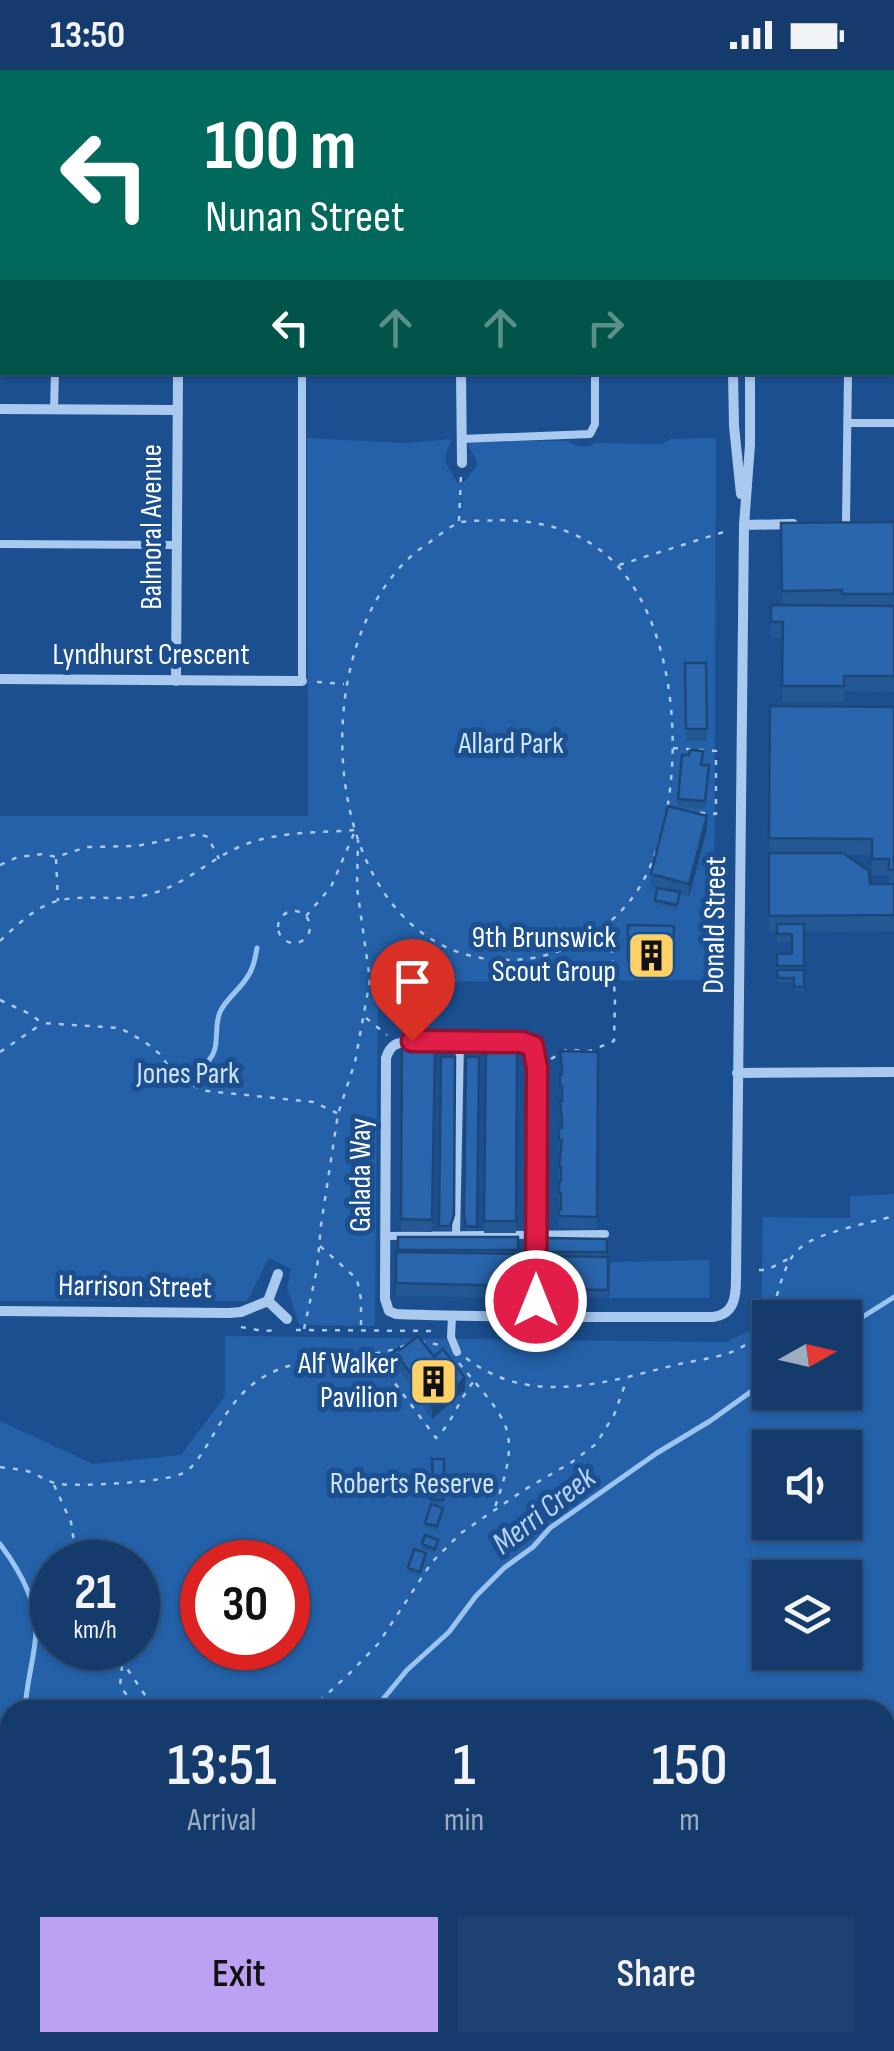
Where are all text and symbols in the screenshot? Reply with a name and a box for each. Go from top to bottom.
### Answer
text: 13:50 [50,13,125,58]
text: 100 m [205,105,356,189]
icon: left [40,110,170,240]
text: Nunan Street [205,190,405,245]
icon: left [263,300,318,355]
icon: ahead [368,300,423,355]
icon: ahead [473,300,528,355]
icon: right [578,300,633,355]
street label: Balmoral Avenue [134,444,170,610]
street label: Lyndhurst Crescent [52,637,250,673]
park label: Allard Park [457,726,564,762]
street label: Donald Street [696,856,734,994]
place label: 9th Brunswick Scout Group [472,920,617,990]
building icon: 9th Brunswick Scout Group [625,929,677,981]
pin [370,939,455,1042]
icon: arrive [385,954,440,1009]
park label: Jones Park [136,1056,240,1092]
street label: Galada Way [343,1118,379,1232]
position arrow [484,1249,588,1353]
street label: Harrison Street [58,1268,212,1306]
north arrow [752,1300,862,1410]
map controls [752,1300,862,1670]
place label: Alf Walker Pavilion [297,1346,398,1416]
building icon: Alf Walker Pavilion [407,1355,459,1407]
button: sound [752,1430,862,1540]
water label: Merri Creek [485,1458,604,1563]
park label: Roberts Reserve [330,1466,494,1502]
speed limit sign: 30 [180,1540,310,1670]
button: layers [752,1560,862,1670]
text: 21 [74,1563,116,1623]
text: km/h [73,1615,117,1646]
text: 13:51 [168,1730,277,1802]
text: 1 [453,1730,475,1802]
text: 150 [652,1730,727,1802]
text: Arrival [188,1801,256,1840]
text: min [444,1801,484,1840]
text: m [679,1801,700,1840]
button: Exit [40,1917,438,2032]
button: Share [458,1917,855,2032]

